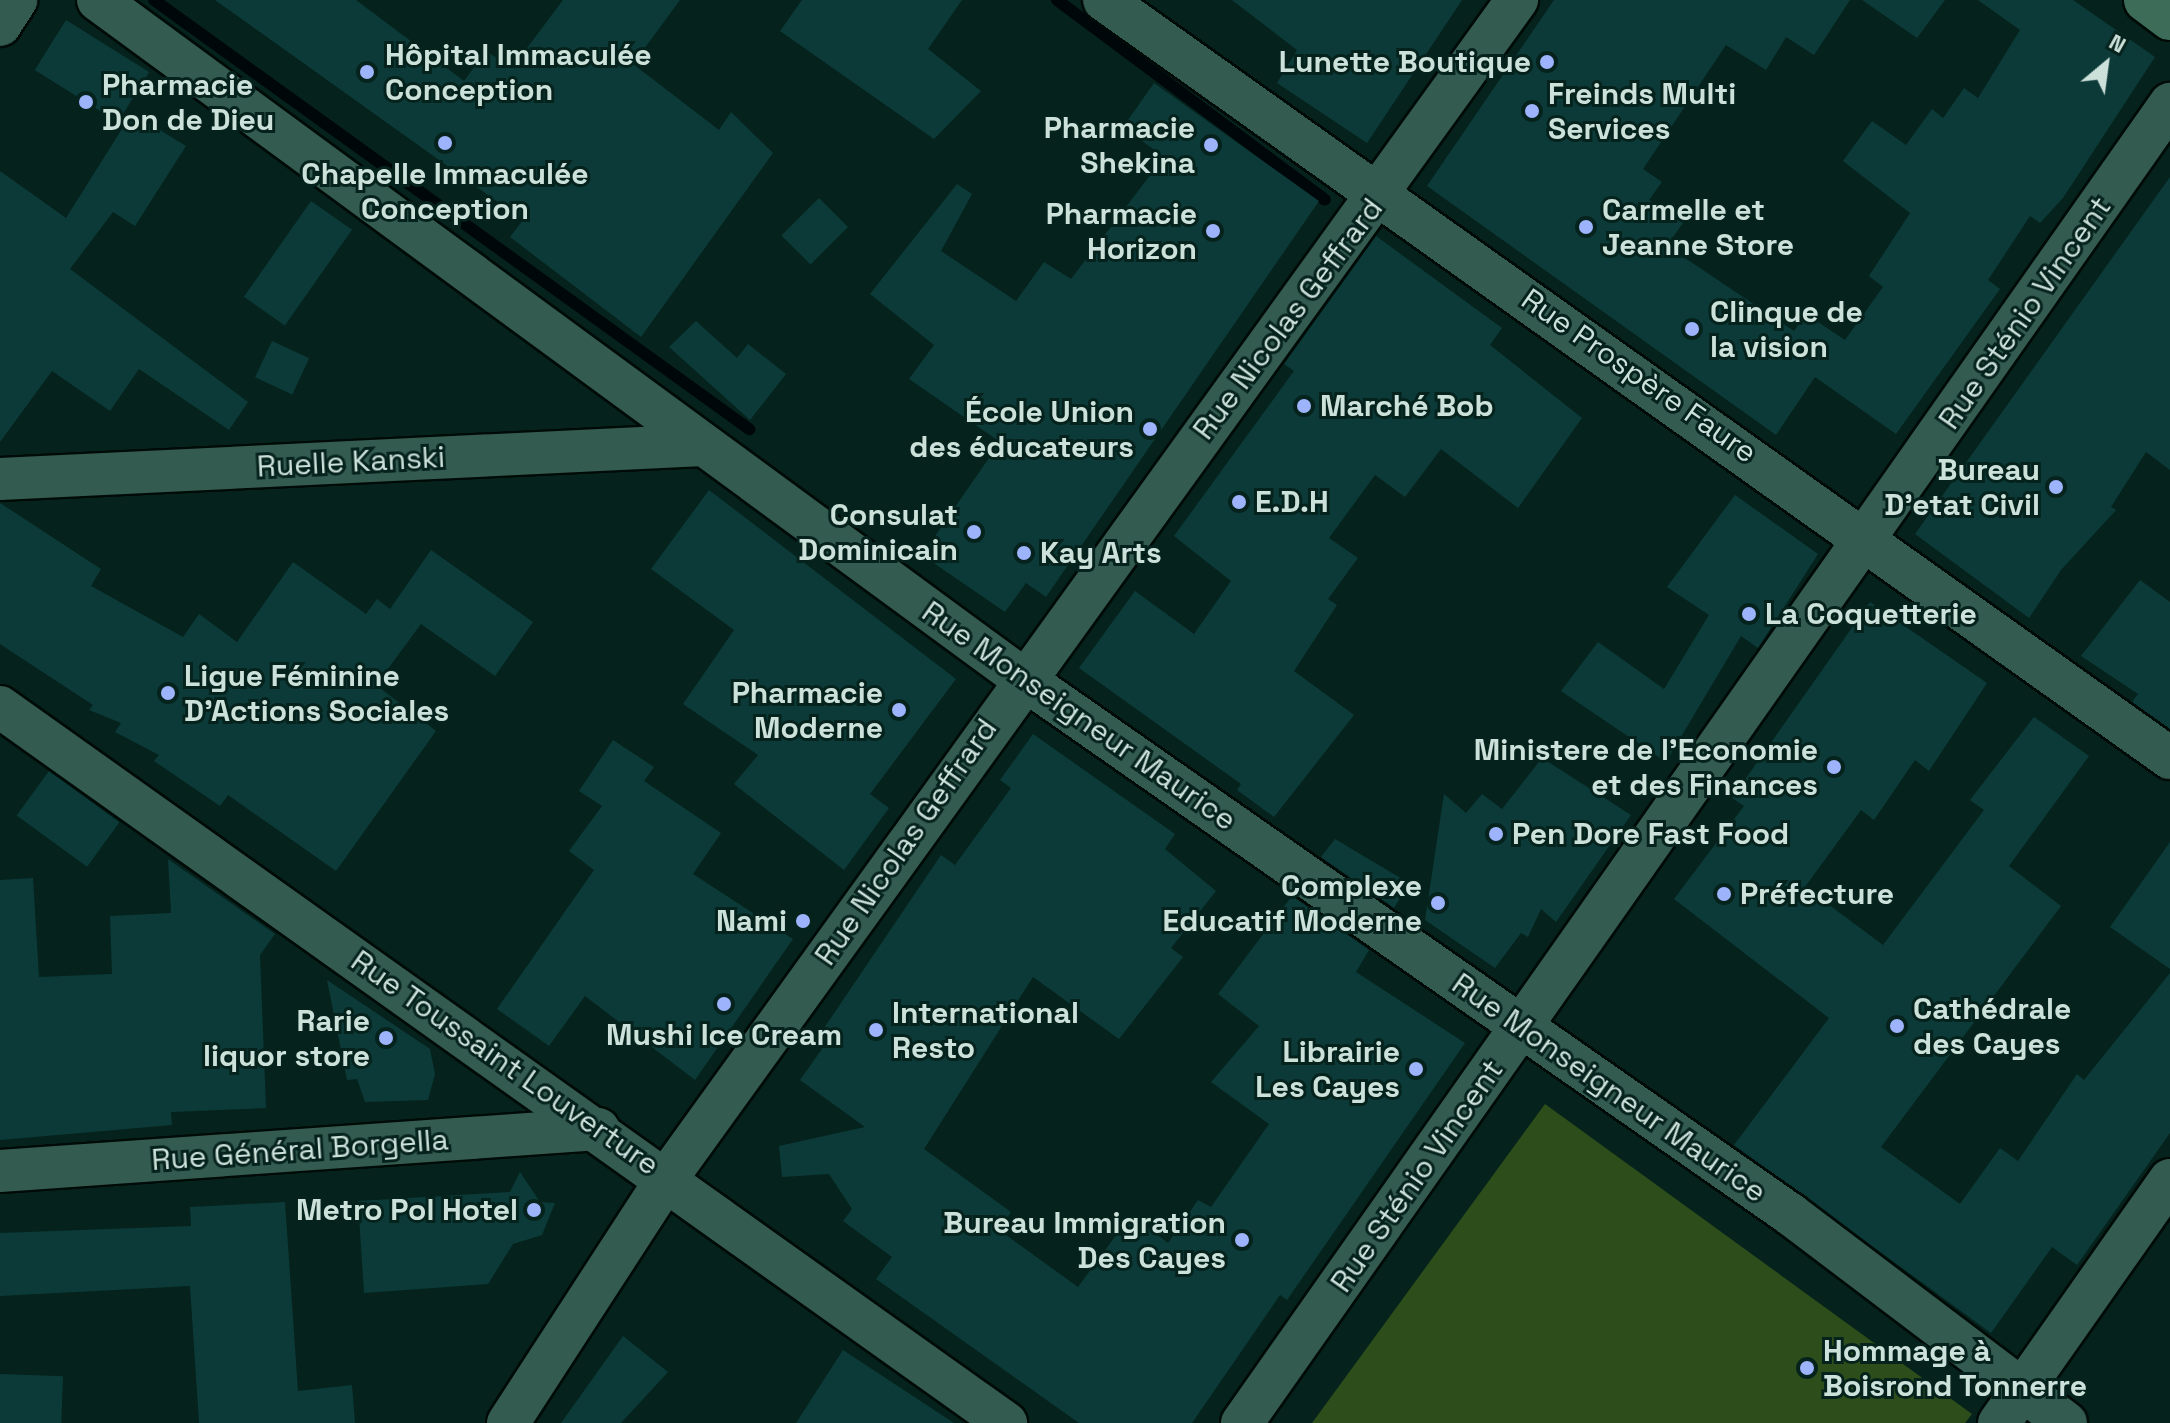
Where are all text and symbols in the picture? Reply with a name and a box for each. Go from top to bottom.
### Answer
north arrow [2066,24,2146,104]
text: N [2104,27,2131,59]
place label: Hôpital Immaculée Conception [385,37,652,108]
place label: Lunette Boutique [1279,44,1531,80]
marker: Lunette Boutique [1538,53,1556,71]
marker: Hôpital Immaculée Conception [356,61,378,83]
place label: Pharmacie Don de Dieu [102,67,274,138]
place label: Freinds Multi Services [1548,76,1736,146]
marker: Pharmacie Don de Dieu [77,93,95,111]
marker: Freinds Multi Services [1523,102,1541,120]
place label: Pharmacie Shekina [1044,110,1195,180]
marker: Chapelle Immaculée Conception [436,134,454,152]
marker: Pharmacie Shekina [1202,136,1220,154]
place label: Chapelle Immaculée Conception [301,156,589,226]
street label: Rue Sténio Vincent [1931,190,2119,436]
street label: Rue Nicolas Geffrard [1186,191,1390,447]
place label: Carmelle et Jeanne Store [1602,192,1794,262]
place label: Pharmacie Horizon [1046,196,1197,266]
marker: Carmelle et Jeanne Store [1577,218,1595,236]
marker: Pharmacie Horizon [1204,222,1222,240]
street label: Rue Prospère Faure [1514,281,1764,471]
place label: Clinque de la vision [1710,294,1863,364]
marker: Clinque de la vision [1681,318,1703,340]
place label: Marché Bob [1320,388,1494,424]
place label: École Union des éducateurs [909,394,1134,464]
marker: Marché Bob [1295,397,1313,415]
marker: École Union des éducateurs [1141,420,1159,438]
street label: Ruelle Kanski [256,439,446,485]
place label: Bureau D'etat Civil [1884,452,2040,522]
marker: Bureau D'etat Civil [2047,478,2065,496]
place label: E.D.H [1255,484,1329,520]
marker: E.D.H [1230,493,1248,511]
place label: Consulat Dominicain [798,497,958,568]
marker: Consulat Dominicain [965,523,983,541]
place label: Kay Arts [1040,535,1162,571]
marker: Kay Arts [1015,544,1033,562]
street label: Rue Monseigneur Maurice [915,594,1243,838]
place label: La Coquetterie [1765,596,1977,632]
marker: La Coquetterie [1740,605,1758,623]
place label: Ligue Féminine D'Actions Sociales [184,658,449,728]
place label: Pharmacie Moderne [732,675,883,746]
marker: Ligue Féminine D'Actions Sociales [159,684,177,702]
marker: Pharmacie Moderne [890,701,908,719]
street label: Rue Nicolas Geffrard [807,712,1005,972]
place label: Ministere de l'Economie et des Finances [1474,732,1818,802]
marker: Ministere de l'Economie et des Finances [1825,758,1843,776]
place label: Pen Dore Fast Food [1512,816,1789,852]
marker: Pen Dore Fast Food [1487,825,1505,843]
place label: Complexe Educatif Moderne [1163,868,1422,938]
place label: Préfecture [1740,876,1894,912]
marker: Préfecture [1715,885,1733,903]
marker: Complexe Educatif Moderne [1429,894,1447,912]
place label: Nami [716,903,787,939]
marker: Nami [794,912,812,930]
street label: Rue Toussaint Louverture [344,943,666,1183]
street label: Rue Monseigneur Maurice [1445,966,1773,1210]
place label: Cathédrale des Cayes [1913,991,2071,1062]
marker: Mushi Ice Cream [715,995,733,1013]
place label: International Resto [892,995,1079,1066]
place label: Rarie liquor store [203,1003,370,1074]
place label: Mushi Ice Cream [606,1017,842,1053]
marker: Cathédrale des Cayes [1888,1017,1906,1035]
marker: International Resto [867,1021,885,1039]
marker: Rarie liquor store [377,1029,395,1047]
place label: Librairie Les Cayes [1255,1034,1400,1104]
street label: Rue Sténio Vincent [1323,1053,1511,1299]
marker: Librairie Les Cayes [1407,1060,1425,1078]
street label: Rue Général Borgella [150,1122,450,1178]
place label: Metro Pol Hotel [296,1192,518,1228]
marker: Metro Pol Hotel [525,1201,543,1219]
place label: Bureau Immigration Des Cayes [943,1205,1226,1276]
marker: Bureau Immigration Des Cayes [1233,1231,1251,1249]
place label: Hommage à Boisrond Tonnerre [1823,1333,2088,1404]
marker: Hommage à Boisrond Tonnerre [1798,1359,1816,1377]

